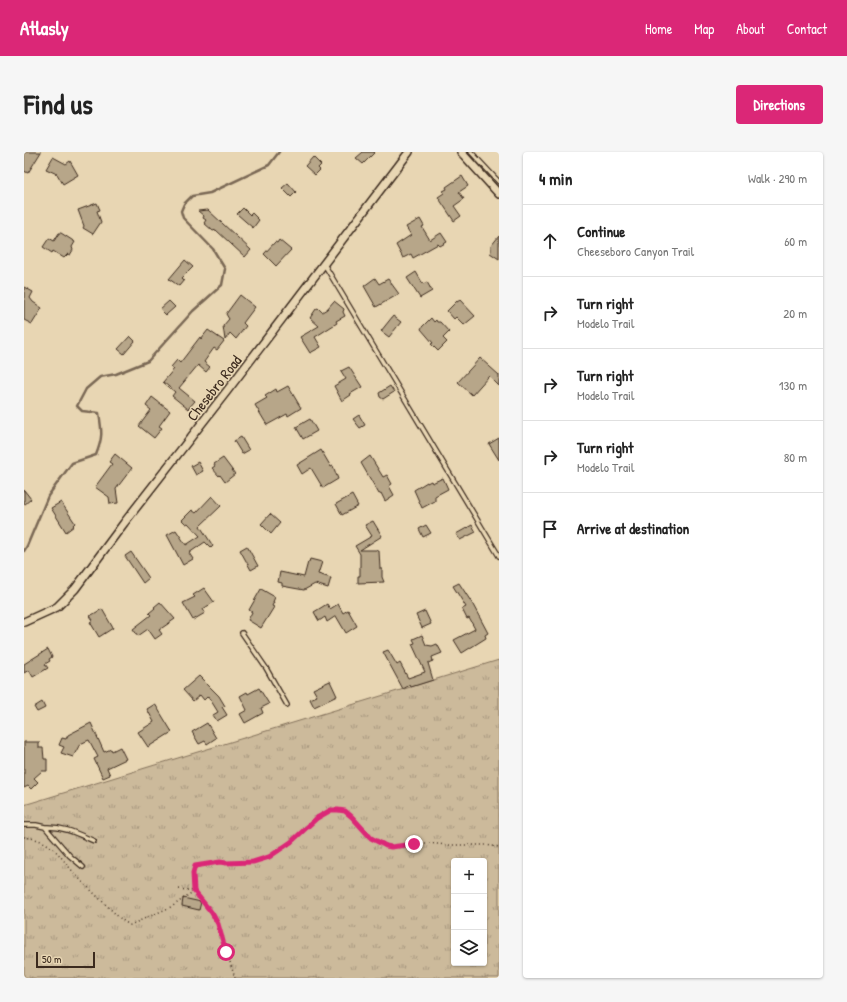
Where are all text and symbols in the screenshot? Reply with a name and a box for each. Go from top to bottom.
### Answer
text: Atlasly [20,15,69,41]
text: Home [645,19,672,38]
text: Map [694,19,714,38]
text: About [736,19,765,38]
text: Contact [787,19,827,38]
text: Find us [24,85,93,123]
button: Directions [736,85,823,124]
text: 4 min [539,167,572,190]
text: Walk · 290 m [748,169,807,187]
text: Continue [577,221,625,242]
icon: ahead [539,230,561,252]
text: 60 m [784,232,807,250]
text: Cheeseboro Canyon Trail [577,242,694,260]
text: Turn right [577,293,633,314]
icon: right [539,302,561,324]
text: 20 m [783,304,807,322]
text: Modelo Trail [577,314,634,332]
street label: Chesebro Road [182,351,246,425]
text: Turn right [577,365,633,386]
icon: right [539,374,561,396]
text: 130 m [779,376,807,394]
text: Modelo Trail [577,386,634,404]
text: Turn right [577,437,633,458]
icon: right [539,446,561,468]
text: 80 m [784,448,807,466]
text: Modelo Trail [577,458,634,476]
icon: arrive [539,518,561,540]
text: Arrive at destination [577,518,689,539]
route end [405,835,423,853]
map controls [451,858,487,966]
button: + [451,858,487,894]
button: − [451,894,487,930]
button: layers [451,930,487,966]
route start [217,943,235,961]
scale bar [36,950,95,969]
text: 50 m [42,952,62,966]

